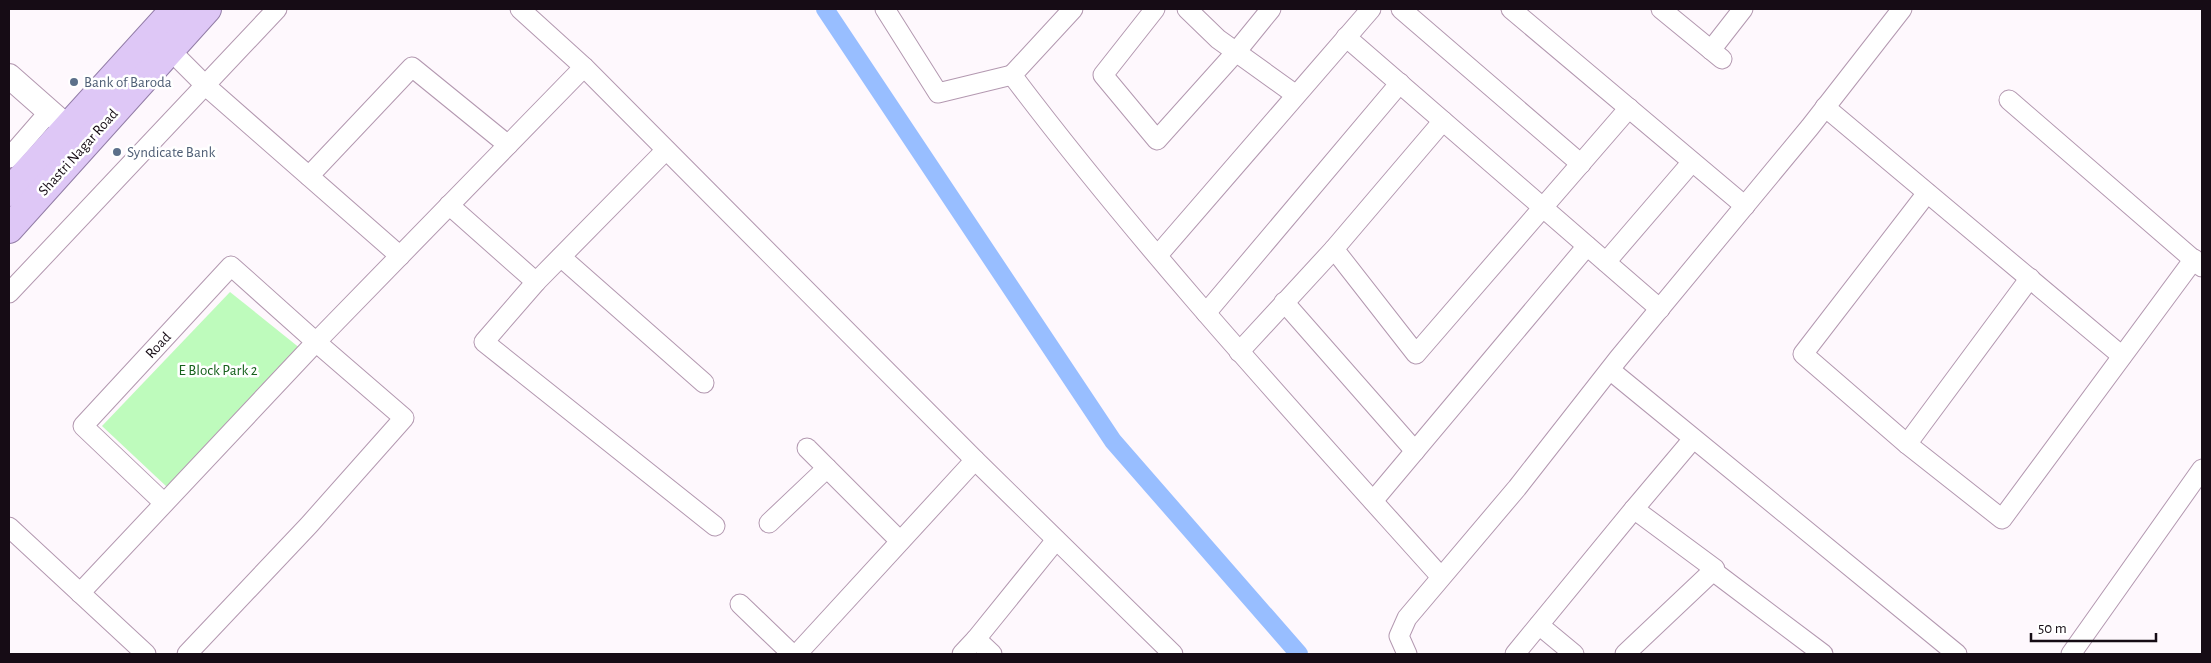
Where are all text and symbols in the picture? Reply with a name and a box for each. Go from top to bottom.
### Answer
place label: Bank of Baroda [84,75,172,90]
marker: Bank of Baroda [68,76,80,88]
street label: Shastri Nagar Road [36,106,121,199]
place label: Syndicate Bank [127,145,215,160]
marker: Syndicate Bank [111,146,123,158]
street label: Road [143,329,174,361]
park label: E Block Park 2 [178,363,258,378]
scale bar [2031,610,2156,642]
text: 50 m [2038,621,2067,636]

